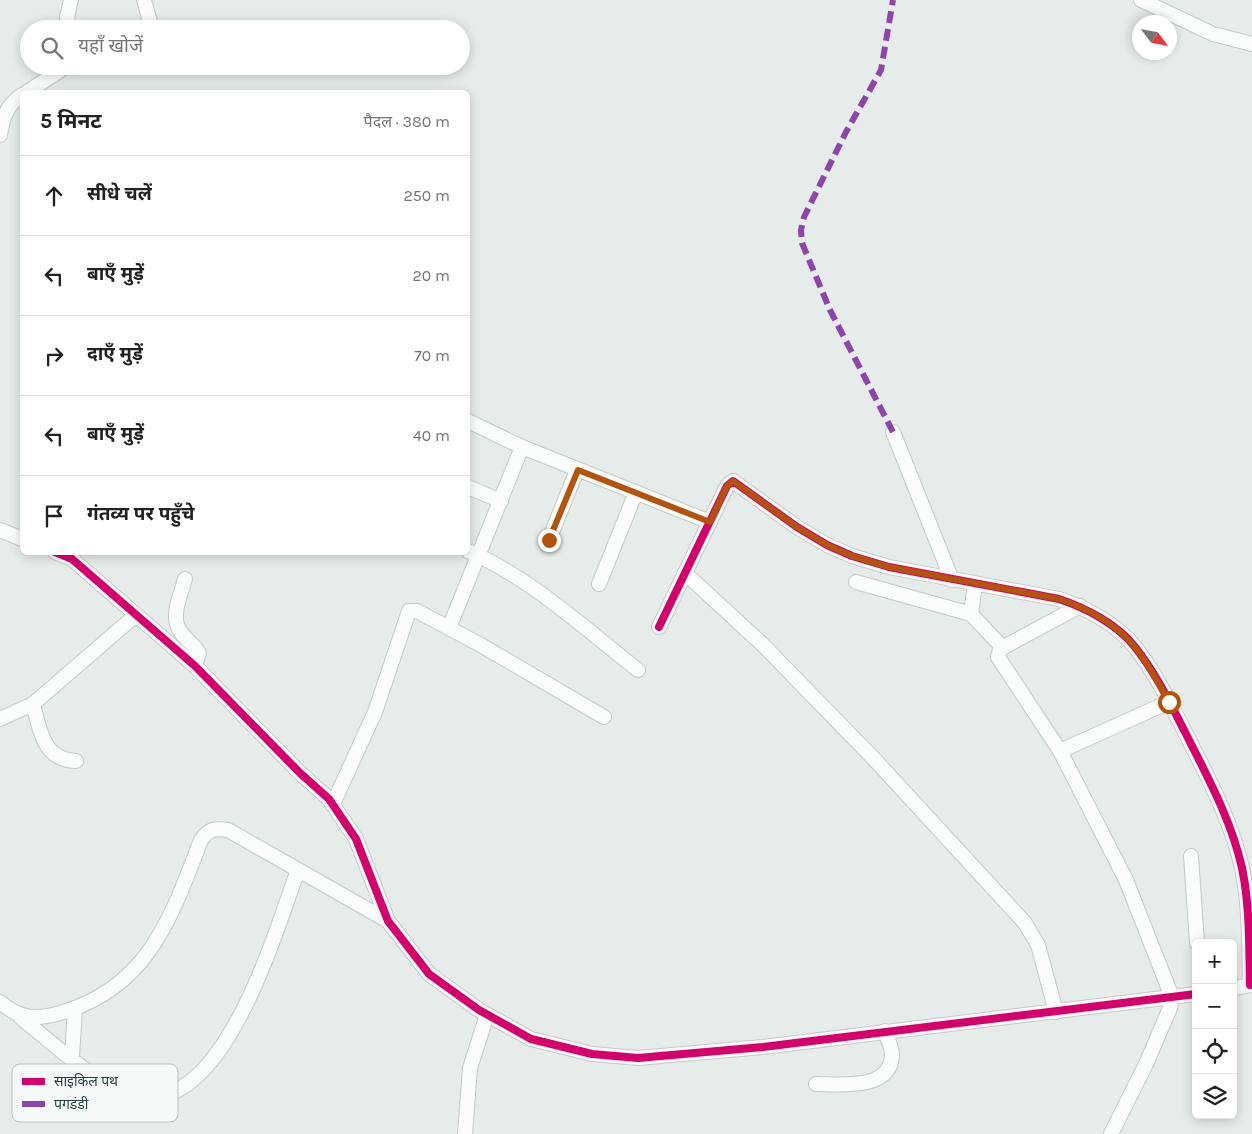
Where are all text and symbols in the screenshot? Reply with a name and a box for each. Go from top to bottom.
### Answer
north arrow [1132,15,1177,60]
search box [20,20,470,75]
icon: search [38,34,66,62]
text: यहाँ खोजें [78,35,143,57]
text: 5 मिनट [40,109,102,133]
text: पैदल · 380 m [364,112,450,131]
icon: ahead [40,182,68,210]
text: सीधे चलें [87,183,152,205]
text: 250 m [403,186,450,205]
icon: left [40,262,68,290]
text: बाएँ मुड़ें [87,263,144,285]
text: 20 m [412,266,450,285]
icon: right [40,342,68,370]
text: दाएँ मुड़ें [87,343,143,365]
text: 70 m [414,346,450,365]
icon: left [40,422,68,450]
text: बाएँ मुड़ें [87,423,144,445]
text: 40 m [413,426,450,445]
icon: arrive [40,502,68,530]
text: गंतव्य पर पहुँचे [87,503,194,525]
route end [538,529,561,552]
route start [1158,691,1181,714]
map controls [1192,939,1237,1119]
button: + [1192,939,1237,984]
button: − [1192,984,1237,1029]
button: locate [1192,1029,1237,1074]
legend [12,1064,178,1122]
text: साइकिल पथ [54,1073,119,1090]
button: layers [1192,1074,1237,1119]
text: पगडंडी [54,1096,89,1113]

